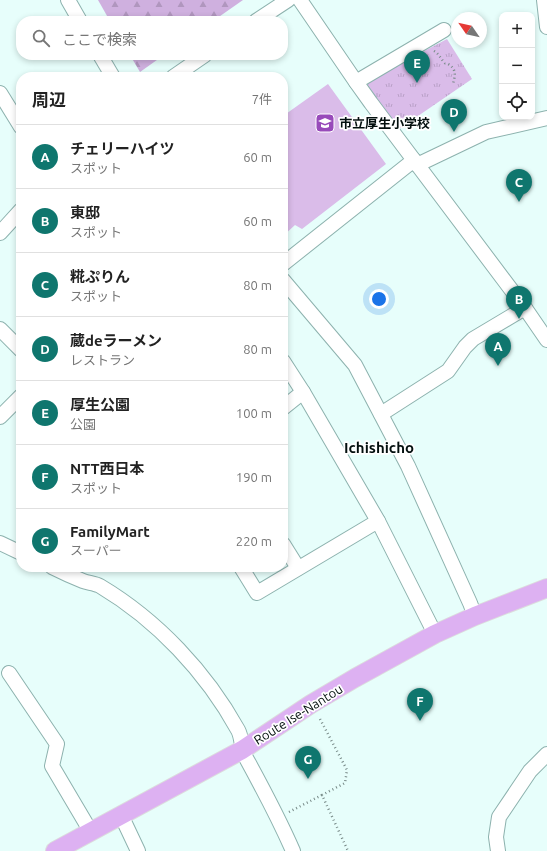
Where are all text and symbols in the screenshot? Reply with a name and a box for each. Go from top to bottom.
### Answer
north arrow [451,12,487,48]
map controls [499,12,535,120]
button: + [499,12,535,48]
search box [16,16,288,60]
icon: search [30,27,52,49]
text: ここで検索 [62,31,137,48]
button: − [499,48,535,84]
pin: E [404,50,430,83]
button: locate [499,84,535,120]
text: 周辺 [32,90,66,109]
text: 7件 [252,92,272,106]
pin: D [441,99,467,132]
school or university icon: 市立厚生小学校 [314,112,336,134]
place label: 市立厚生小学校 [339,116,430,130]
text: チェリーハイツ [70,140,174,157]
text: A [40,150,50,164]
text: 60 m [243,150,272,164]
text: スポット [70,161,122,175]
pin: C [506,169,532,202]
text: 東邸 [70,204,100,221]
text: B [41,214,49,228]
text: 60 m [243,214,272,228]
text: スポット [70,225,122,239]
text: 糀ぷりん [70,268,130,285]
text: C [41,278,49,292]
text: 80 m [243,278,272,292]
pin: B [506,286,532,319]
text: スポット [70,289,122,303]
your location [369,289,389,309]
text: 蔵deラーメン [70,332,162,349]
pin: A [485,333,511,366]
text: D [40,342,50,356]
text: 80 m [243,342,272,356]
text: レストラン [70,353,135,367]
text: 厚生公園 [70,396,130,413]
text: E [41,406,49,420]
text: 100 m [236,406,272,420]
text: 公園 [70,417,96,431]
district label: Ichishicho [344,439,414,456]
text: NTT西日本 [70,460,145,477]
text: F [41,470,49,484]
text: 190 m [236,470,272,484]
text: スポット [70,481,122,495]
text: FamilyMart [70,523,150,540]
text: G [41,534,50,548]
text: 220 m [236,534,272,548]
text: スーパー [70,543,122,557]
street label: Route Ise-Nantou [251,681,345,747]
pin: F [407,688,433,721]
pin: G [295,746,321,779]

